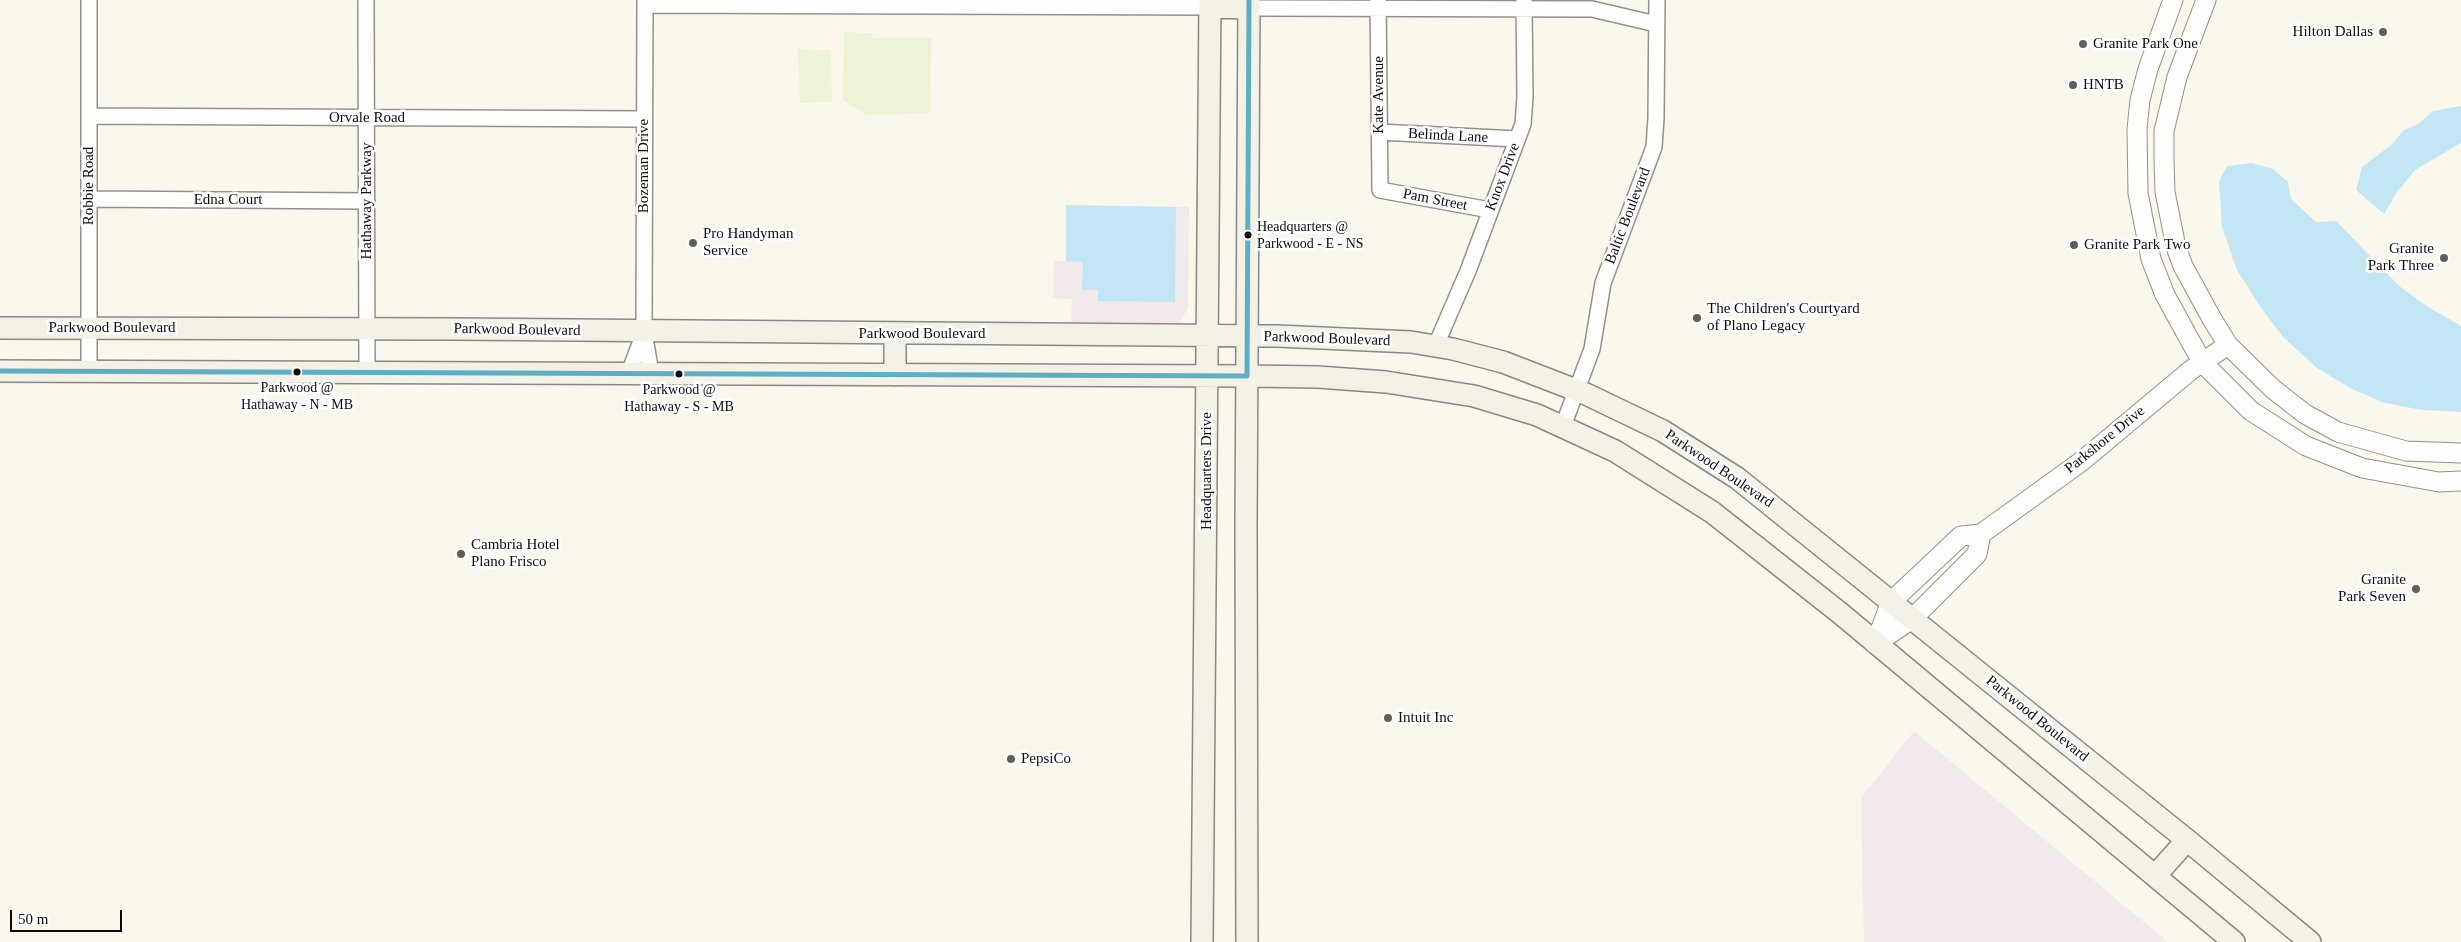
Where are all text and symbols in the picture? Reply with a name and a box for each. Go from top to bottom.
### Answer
place label: Hilton Dallas [2293,23,2373,41]
marker: Hilton Dallas [2377,26,2389,38]
place label: Granite Park One [2093,35,2198,53]
marker: Granite Park One [2077,38,2089,50]
street label: Kate Avenue [1370,56,1388,134]
place label: HNTB [2083,76,2124,94]
marker: HNTB [2067,79,2079,91]
street label: Orvale Road [329,109,405,127]
street label: Bozeman Drive [635,119,653,213]
street label: Belinda Lane [1407,125,1489,147]
street label: Knox Drive [1482,141,1524,213]
street label: Hathaway Parkway [358,142,376,260]
street label: Robbie Road [80,147,98,225]
street label: Baltic Boulevard [1601,165,1655,267]
street label: Pam Street [1401,185,1469,215]
street label: Edna Court [194,191,262,209]
place label: Headquarters @ Parkwood - E - NS [1257,219,1364,252]
place label: Pro Handyman Service [703,225,793,260]
marker: Headquarters @ Parkwood - E - NS [1243,230,1253,240]
place label: Granite Park Two [2084,236,2190,254]
marker: Pro Handyman Service [687,237,699,249]
marker: Granite Park Two [2068,239,2080,251]
place label: Granite Park Three [2368,240,2434,275]
marker: Granite Park Three [2438,252,2450,264]
place label: The Children's Courtyard of Plano Legacy [1707,300,1860,335]
marker: The Children's Courtyard of Plano Legacy [1691,312,1703,324]
street label: Parkwood Boulevard [48,319,176,337]
street label: Parkwood Boulevard [453,320,581,340]
street label: Parkwood Boulevard [858,325,986,343]
street label: Parkwood Boulevard [1263,328,1391,350]
marker: Parkwood @ Hathaway - N - MB [292,367,302,377]
marker: Parkwood @ Hathaway - S - MB [674,369,684,379]
place label: Parkwood @ Hathaway - N - MB [241,380,353,412]
place label: Parkwood @ Hathaway - S - MB [624,382,734,414]
street label: Parkshore Drive [2061,402,2149,478]
street label: Headquarters Drive [1198,412,1216,530]
street label: Parkwood Boulevard [1661,426,1777,512]
place label: Cambria Hotel Plano Frisco [471,536,560,571]
marker: Cambria Hotel Plano Frisco [455,548,467,560]
place label: Granite Park Seven [2338,571,2406,606]
marker: Granite Park Seven [2410,583,2422,595]
street label: Parkwood Boulevard [1982,672,2092,766]
place label: Intuit Inc [1398,709,1453,727]
marker: Intuit Inc [1382,712,1394,724]
place label: PepsiCo [1021,750,1071,768]
marker: PepsiCo [1005,753,1017,765]
scale bar [12,900,125,932]
text: 50 m [18,911,48,927]

